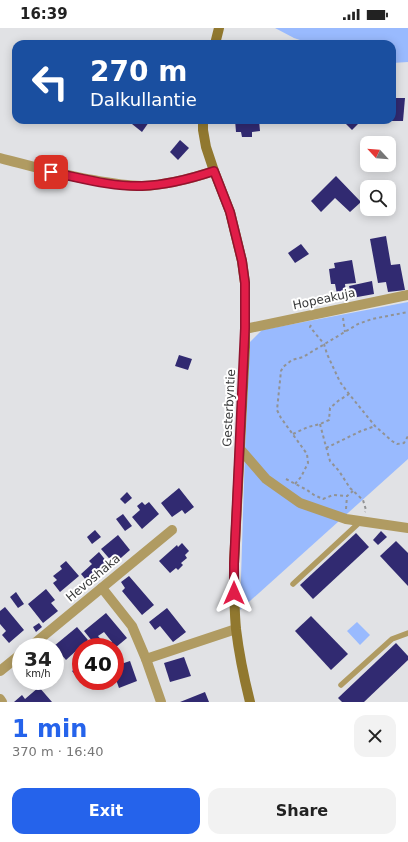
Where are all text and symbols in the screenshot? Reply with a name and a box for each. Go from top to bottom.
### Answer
text: 16:39 [20,5,68,23]
text: 270 m [90,55,187,88]
icon: left [24,56,76,108]
text: Dalkullantie [90,89,197,110]
north arrow [360,136,396,172]
map controls [360,136,396,216]
pin [34,155,68,189]
icon: arrive [40,161,62,183]
button: search [360,180,396,216]
street label: Hopeakuja [291,286,357,312]
street label: Gesterbyntie [220,369,238,447]
street label: Hevoshaka [63,551,123,605]
position arrow [213,572,255,614]
speed limit sign: 40 [72,638,124,690]
text: 34 [24,647,52,671]
text: km/h [25,668,51,679]
text: 1 min [12,715,87,743]
button: close [354,715,396,757]
text: 370 m · 16:40 [12,744,103,759]
button: Exit [12,788,200,834]
button: Share [208,788,396,834]

